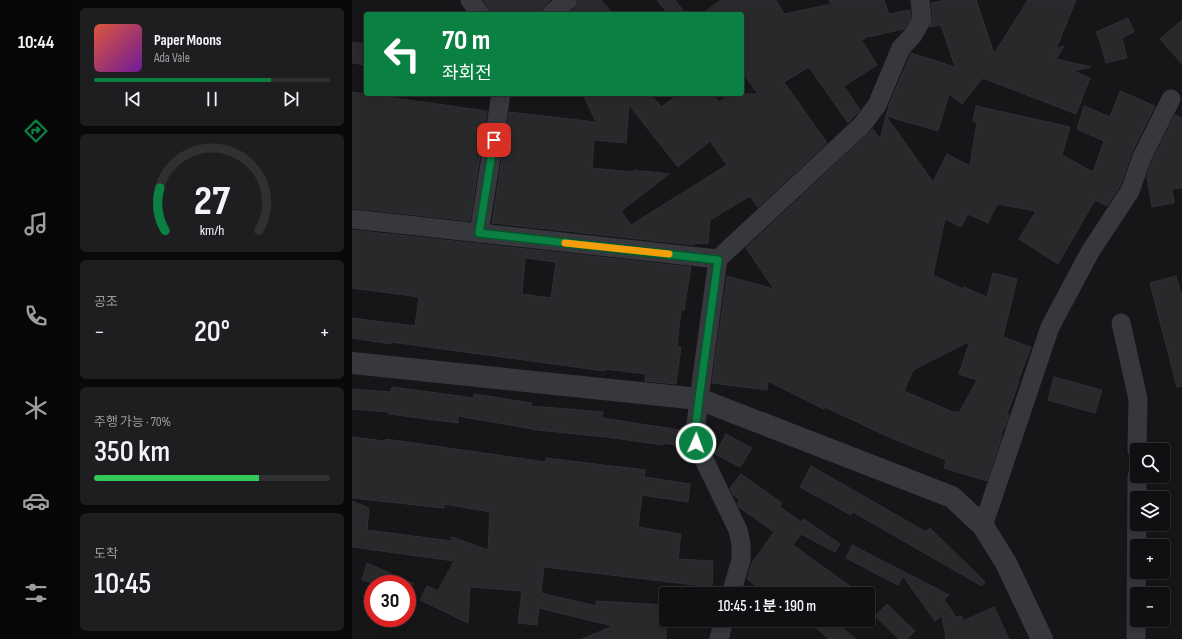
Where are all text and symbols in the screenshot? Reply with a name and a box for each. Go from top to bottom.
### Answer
text: 70 m [442,24,490,57]
icon: left [376,28,428,80]
text: Paper Moons [154,31,222,50]
text: 10:44 [18,32,54,53]
text: Ada Vale [154,50,190,66]
text: 좌회전 [442,63,492,84]
icon: previous [122,88,144,110]
icon: pause [201,88,223,110]
icon: next [280,88,302,110]
icon: directions [22,117,50,145]
pin [477,123,511,157]
icon: arrive [483,129,505,151]
text: 27 [194,177,231,226]
icon: music [22,210,50,238]
text: km/h [200,222,224,239]
text: 공조 [94,294,118,310]
icon: phone [22,302,50,330]
text: 20° [194,314,230,350]
text: − [94,319,105,346]
text: + [319,319,330,346]
icon: climate [22,394,50,422]
text: 주행 가능 · 70% [94,414,171,430]
position arrow [675,422,717,464]
text: 350 km [94,434,170,470]
map controls [1130,443,1170,627]
button: search [1130,443,1170,483]
icon: car [22,487,50,515]
button: layers [1130,491,1170,531]
button: + [1130,539,1170,579]
text: 도착 [94,546,118,562]
text: 10:45 [94,566,151,602]
speed limit sign: 30 [364,575,416,627]
icon: filters [22,579,50,607]
button: − [1130,587,1170,627]
text: 10:45 · 1 분 · 190 m [718,597,816,616]

